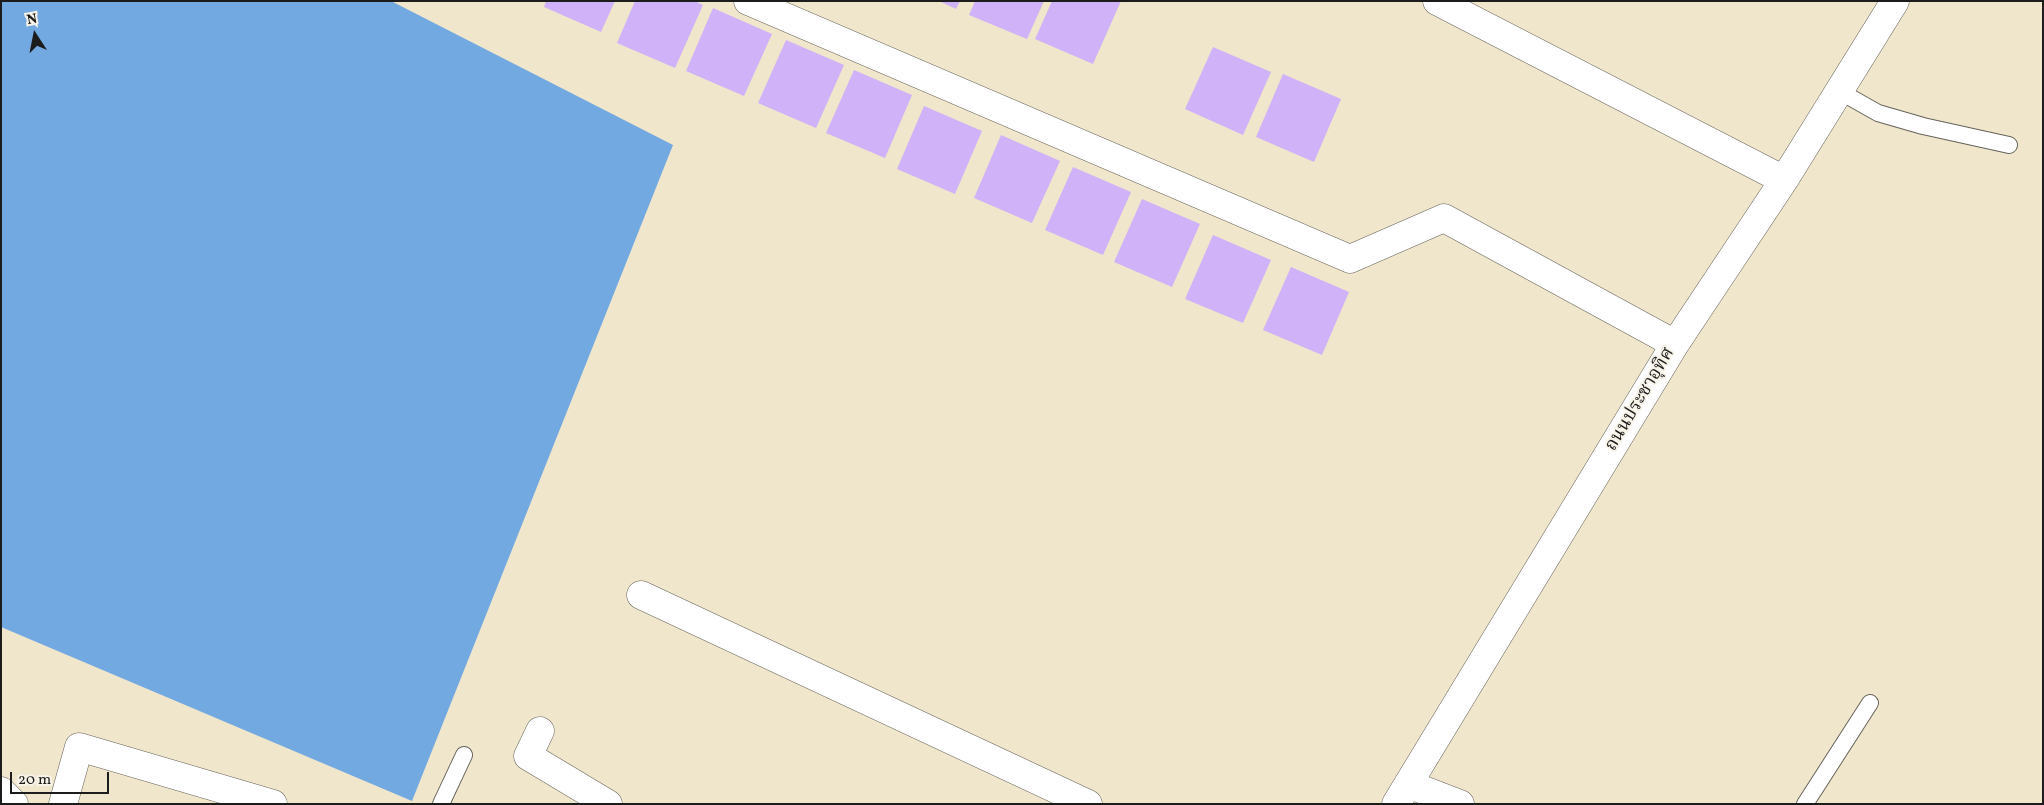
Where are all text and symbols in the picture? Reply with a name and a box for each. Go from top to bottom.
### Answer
text: N [25,9,39,30]
north arrow [10,10,60,60]
street label: ถนนประชาอุทิศ [1602,344,1680,456]
scale bar [12,762,111,794]
text: 20 m [18,770,51,791]

